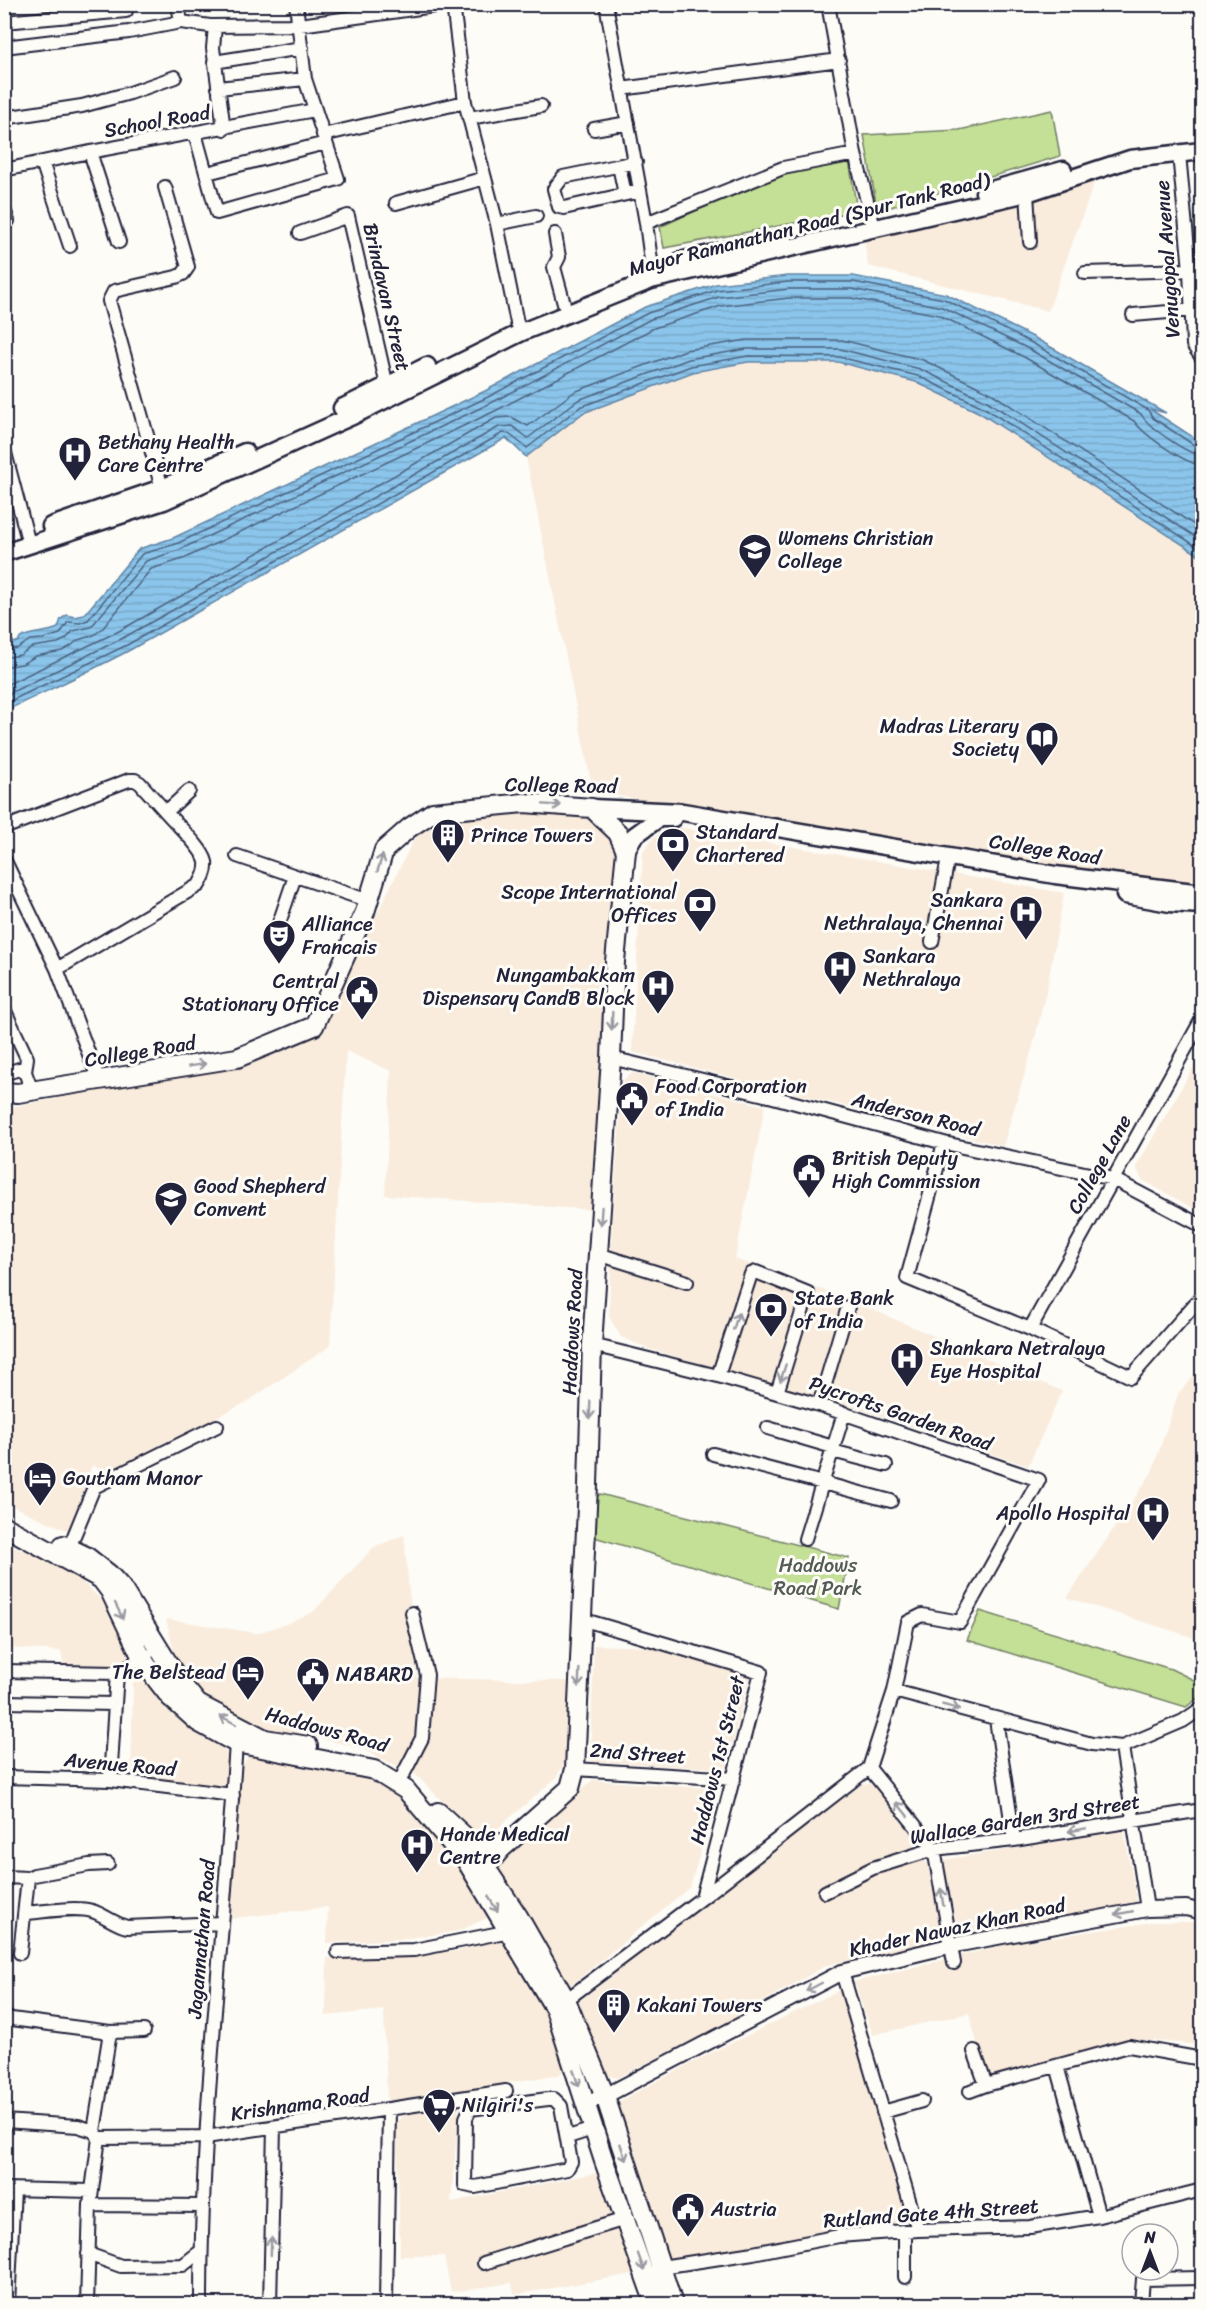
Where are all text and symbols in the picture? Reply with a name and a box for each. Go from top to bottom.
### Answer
street label: School Road [101,95,214,148]
street label: Mayor Ramanathan Road (Spur Tank Road) [625,162,994,286]
street label: Venugopal Avenue [1145,179,1190,339]
street label: Brindavan Street [352,220,421,375]
place label: Bethany Health Care Centre [98,425,235,483]
hospital icon: Bethany Health Care Centre [57,435,93,482]
place label: Womens Christian College [778,521,934,579]
school or university icon: Womens Christian College [737,532,773,579]
place label: Madras Literary Society [880,709,1020,767]
library icon: Madras Literary Society [1024,720,1060,767]
street label: College Road [505,767,619,804]
one-way arrow [541,800,561,811]
place label: Standard Chartered [696,815,785,873]
building icon: Prince Towers [430,817,466,864]
place label: Prince Towers [471,818,594,853]
street label: College Road [987,823,1104,876]
bank icon: Standard Chartered [655,826,691,873]
one-way arrow [375,854,386,873]
place label: Scope International Offices [501,875,678,933]
place label: Sankara Nethralaya, Chennai [824,883,1004,941]
bank icon: Scope International Offices [682,886,718,933]
hospital icon: Sankara Nethralaya, Chennai [1008,894,1044,941]
place label: Alliance Francais [301,907,377,965]
theatre icon: Alliance Francais [261,918,297,965]
place label: Sankara Nethralaya [863,939,961,997]
hospital icon: Sankara Nethralaya [822,949,858,996]
place label: Nungambakkam Dispensary CandB Block [423,958,635,1016]
place label: Central Stationary Office [182,964,340,1022]
hospital icon: Nungambakkam Dispensary CandB Block [640,968,676,1015]
public building icon: Central Stationary Office [344,974,380,1021]
one-way arrow [607,1011,618,1031]
street label: College Road [82,1025,200,1078]
one-way arrow [186,1059,206,1070]
place label: Food Corporation of India [655,1069,807,1127]
public building icon: Food Corporation of India [614,1080,650,1127]
street label: Anderson Road [847,1081,985,1148]
street label: College Lane [1058,1108,1141,1221]
place label: British Deputy High Commission [832,1141,980,1199]
public building icon: British Deputy High Commission [791,1152,827,1199]
place label: Good Shepherd Convent [194,1169,327,1227]
school or university icon: Good Shepherd Convent [153,1180,189,1227]
one-way arrow [595,1205,606,1225]
street label: Haddows Road [552,1267,593,1396]
place label: State Bank of India [794,1281,894,1339]
bank icon: State Bank of India [753,1291,789,1338]
one-way arrow [731,1312,742,1331]
place label: Shankara Netralaya Eye Hospital [930,1331,1105,1389]
hospital icon: Shankara Netralaya Eye Hospital [889,1341,925,1388]
one-way arrow [777,1363,788,1382]
street label: Pycrofts Garden Road [804,1366,999,1462]
one-way arrow [585,1400,596,1420]
hotel icon: Goutham Manor [22,1460,58,1507]
place label: Goutham Manor [63,1461,203,1496]
hospital icon: Apollo Hospital [1135,1495,1171,1542]
place label: Apollo Hospital [995,1496,1131,1531]
park label: Haddows Road Park [774,1548,862,1606]
one-way arrow [114,1602,126,1620]
hotel icon: The Belstead [230,1654,266,1701]
place label: The Belstead [112,1655,226,1690]
public building icon: NABARD [295,1656,331,1703]
place label: NABARD [336,1657,413,1692]
one-way arrow [573,1667,584,1687]
street label: Haddows 1st Street [680,1671,756,1848]
street label: Haddows Road [261,1696,394,1763]
one-way arrow [941,1701,960,1713]
one-way arrow [220,1714,238,1725]
street label: 2nd Street [589,1733,687,1774]
street label: Avenue Road [62,1742,179,1787]
street label: Wallace Garden 3rd Street [908,1784,1143,1855]
one-way arrow [895,1801,908,1817]
place label: Hande Medical Centre [440,1817,571,1875]
one-way arrow [1068,1824,1087,1835]
hospital icon: Hande Medical Centre [399,1827,435,1874]
street label: Jagannathan Road [177,1857,226,2021]
street label: Khader Nawaz Khan Road [846,1887,1070,1968]
one-way arrow [936,1888,947,1908]
one-way arrow [487,1895,499,1912]
one-way arrow [1114,1908,1134,1919]
one-way arrow [805,1982,823,1993]
building icon: Kakani Towers [596,1987,632,2034]
place label: Kakani Towers [637,1988,763,2023]
one-way arrow [572,2068,583,2087]
street label: Krishnama Road [228,2077,373,2132]
supermarket icon: Nilgiri's [421,2087,457,2134]
place label: Nilgiri's [462,2088,534,2123]
one-way arrow [618,2142,629,2161]
street label: Rutland Gate 4th Street [822,2189,1040,2238]
public building icon: Austria [670,2191,706,2238]
place label: Austria [710,2192,777,2227]
north arrow [1120,2222,1180,2282]
text: N [1143,2223,1156,2252]
one-way arrow [266,2237,277,2257]
one-way arrow [636,2253,647,2271]

